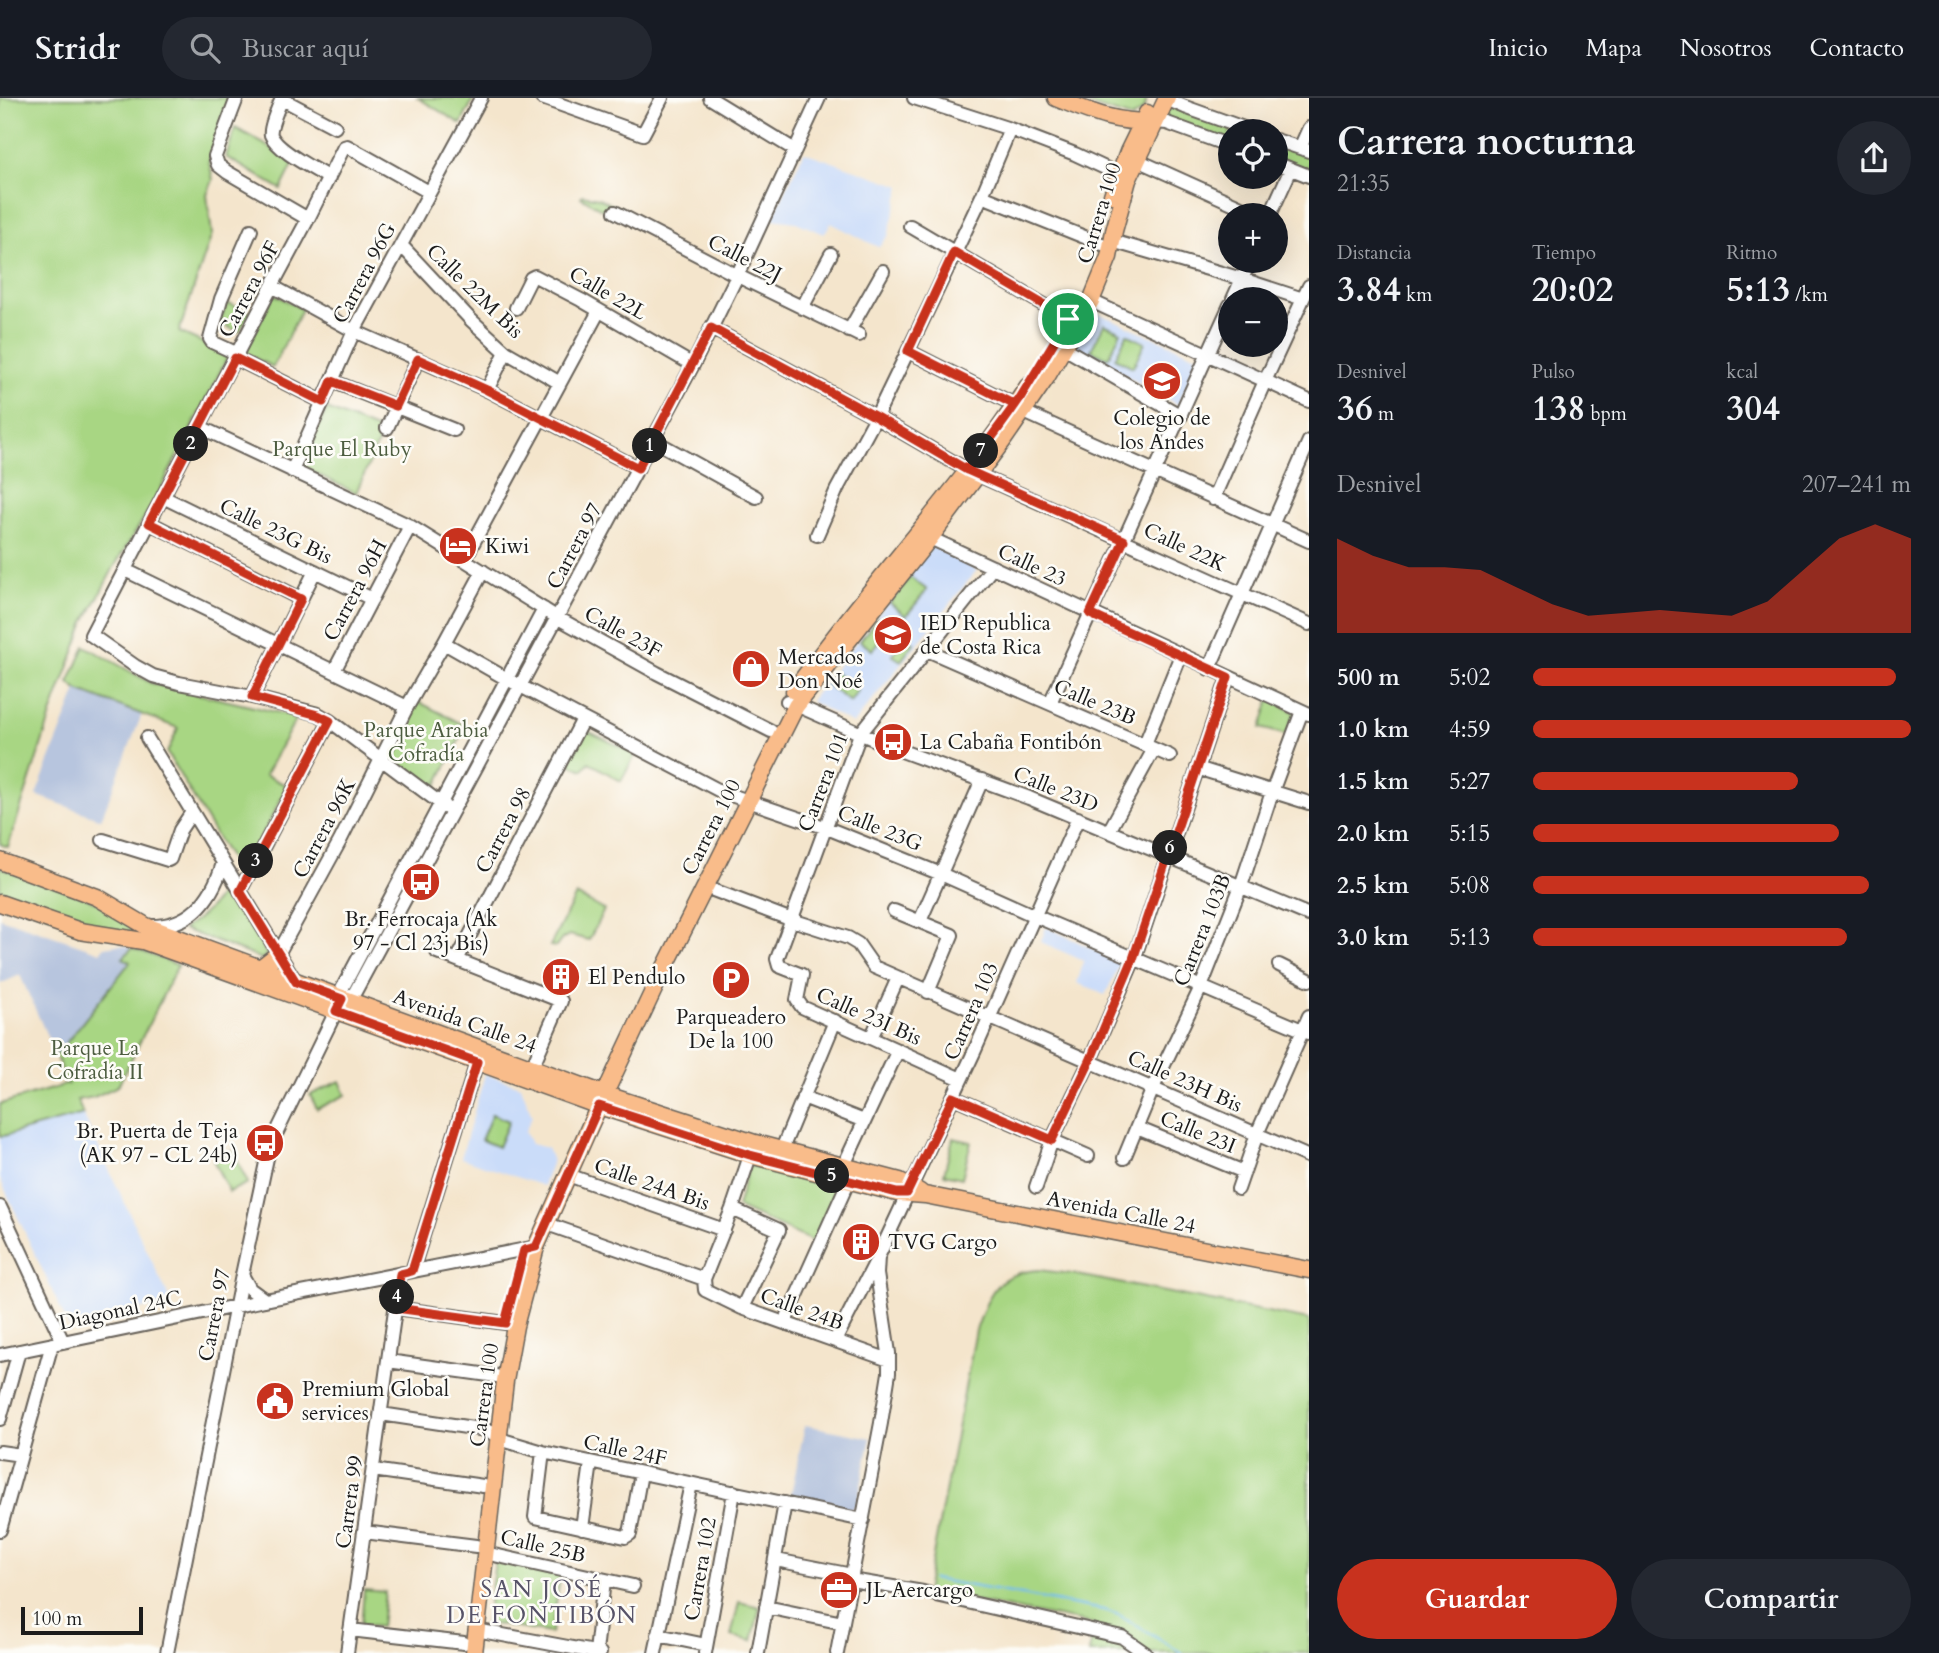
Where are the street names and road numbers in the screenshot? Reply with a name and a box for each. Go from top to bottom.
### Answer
street label: Carrera 100 [1070,159,1129,267]
street label: Carrera 96G [326,217,403,329]
street label: Calle 22J [703,227,787,289]
street label: Carrera 96F [212,236,287,343]
street label: Calle 22M Bis [420,237,530,345]
street label: Calle 22L [564,260,652,327]
street label: Calle 23G Bis [215,492,337,571]
street label: Carrera 97 [540,498,609,594]
street label: Calle 22K [1139,516,1231,579]
street label: Carrera 96H [316,534,394,646]
street label: Calle 23 [993,537,1071,594]
street label: Calle 23F [579,599,667,666]
street label: Calle 23B [1049,672,1140,733]
street label: Carrera 101 [791,728,856,836]
street label: Calle 23D [1009,759,1103,820]
street label: Carrera 96K [286,773,363,883]
street label: Carrera 100 [675,774,748,880]
street label: Carrera 98 [469,782,538,878]
street label: Calle 23G [833,798,927,859]
street label: Carrera 103B [1167,870,1238,991]
street label: Carrera 103 [937,958,1006,1065]
street label: Calle 23I Bis [811,980,926,1053]
street label: Avenida Calle 24 [389,982,541,1061]
street label: Calle 23H Bis [1123,1043,1247,1120]
street label: Calle 23I [1155,1104,1240,1161]
street label: Calle 24A Bis [590,1151,713,1218]
street label: Avenida Calle 24 [1044,1184,1198,1241]
street label: Carrera 97 [191,1266,238,1364]
street label: Calle 24B [756,1281,848,1338]
street label: Diagonal 24C [56,1283,184,1338]
street label: Carrera 100 [463,1341,506,1449]
street label: Calle 24F [581,1428,669,1473]
street label: Carrera 99 [329,1453,370,1551]
street label: Carrera 102 [677,1515,724,1623]
street label: Calle 25B [497,1523,588,1570]

